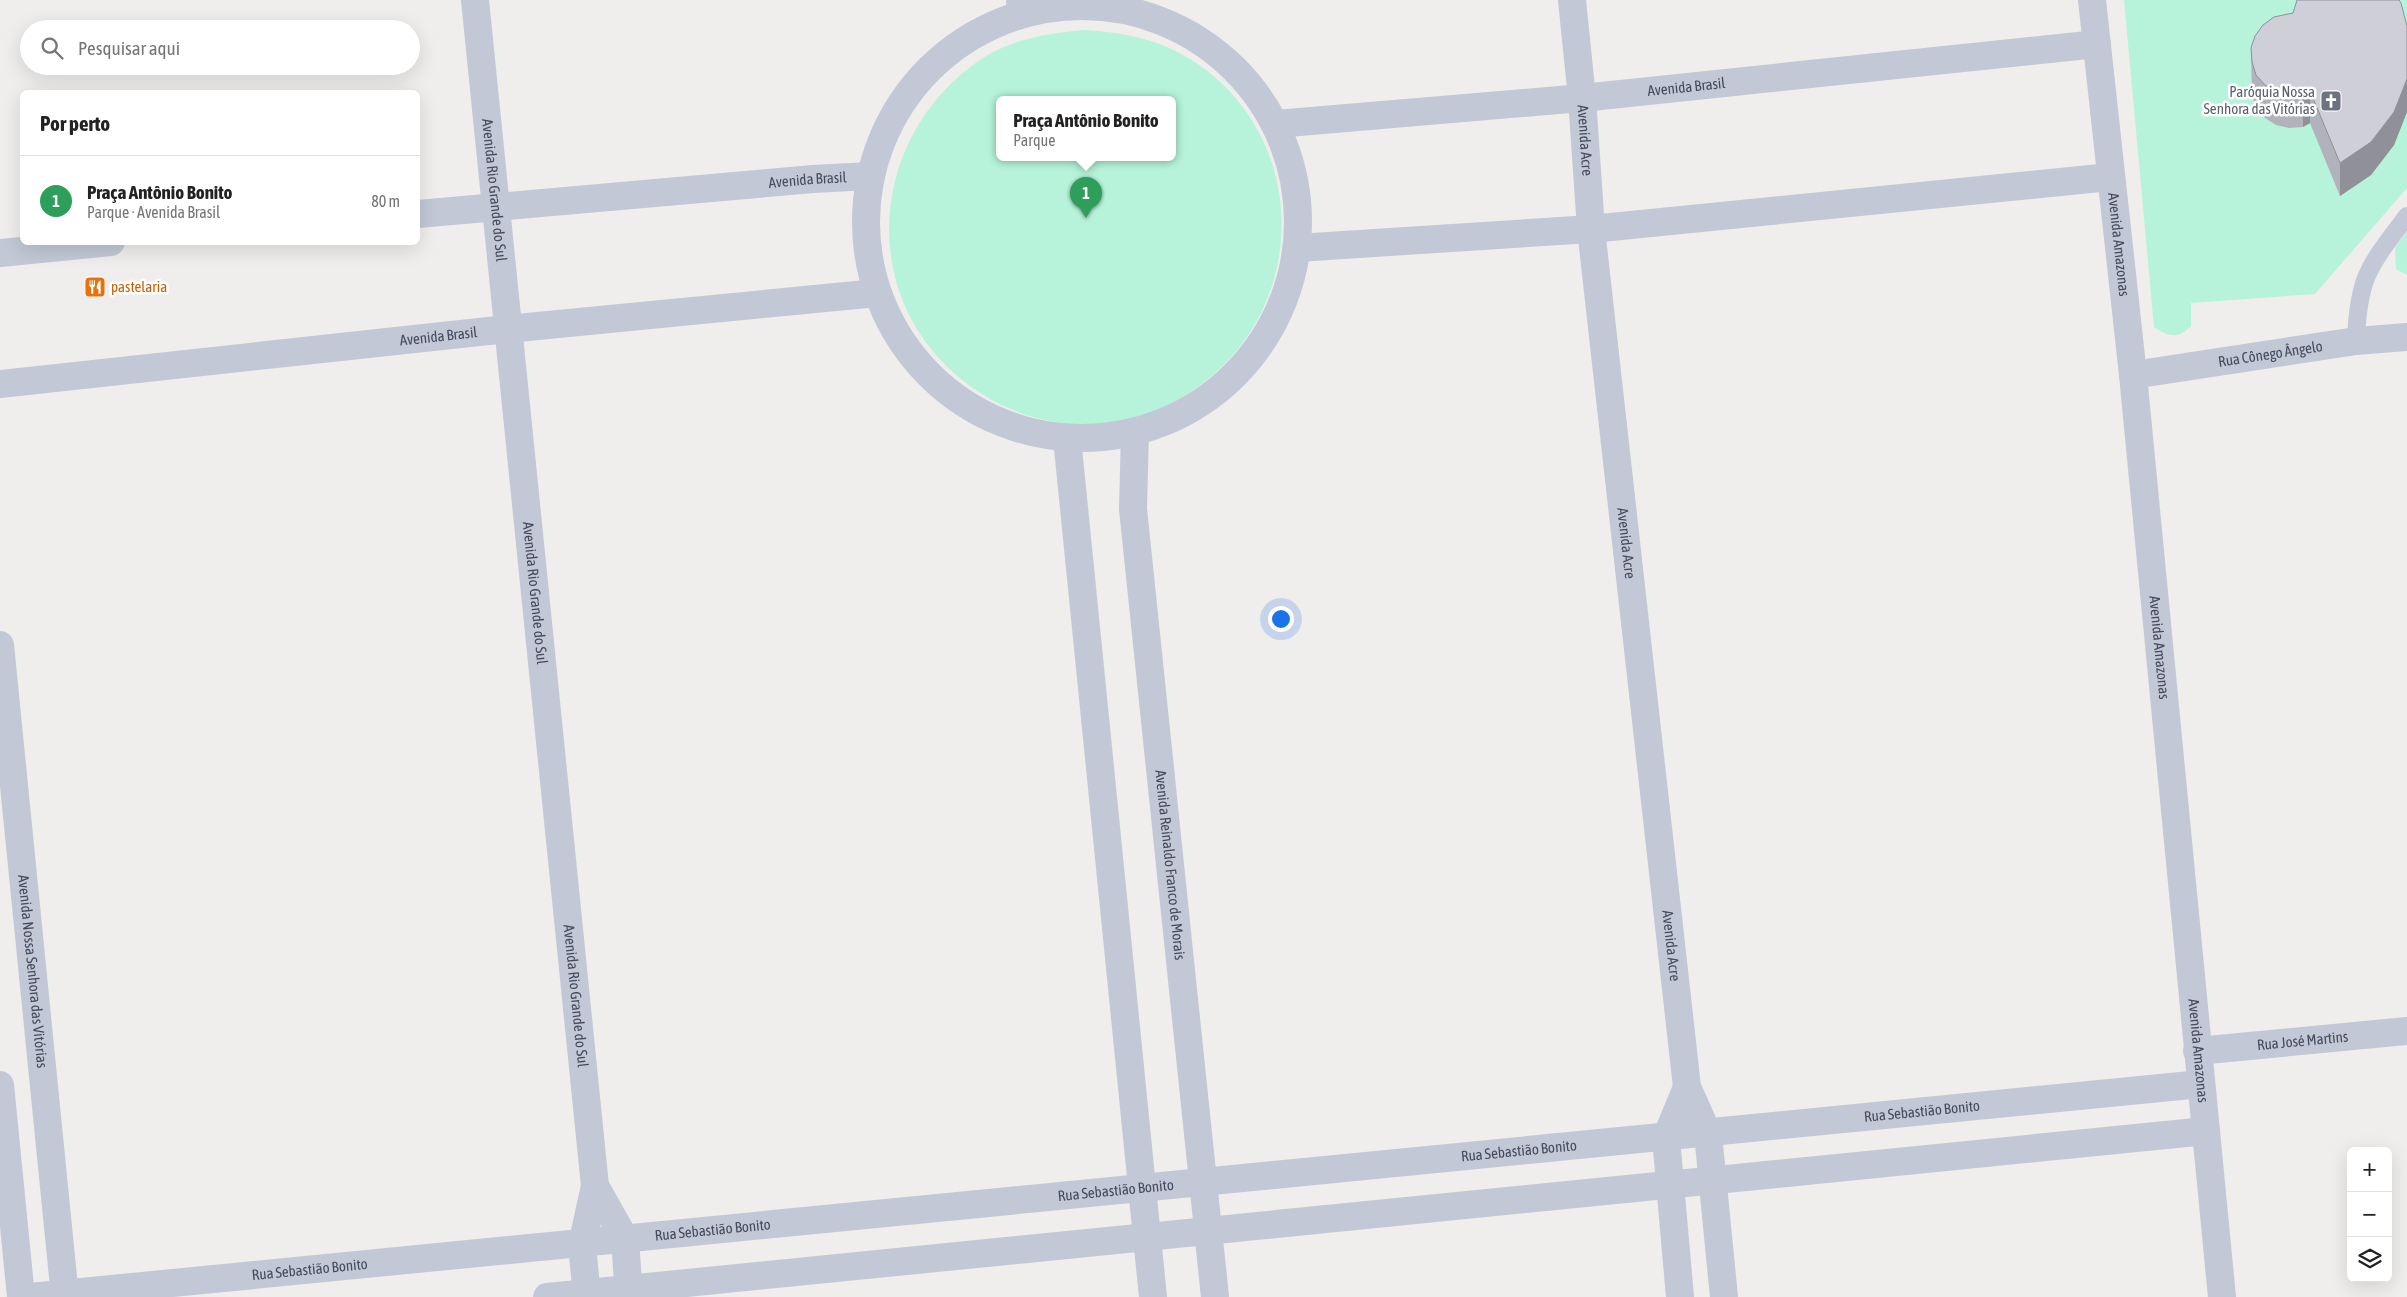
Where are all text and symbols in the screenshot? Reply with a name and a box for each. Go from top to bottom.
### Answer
search box [20,20,420,75]
icon: search [38,34,66,62]
text: Pesquisar aqui [78,37,180,59]
street label: Avenida Brasil [1647,74,1726,99]
place label: Paróquia Nossa Senhora das Vitórias [2204,83,2315,117]
church icon: Paróquia Nossa Senhora das Vitórias [2319,89,2343,113]
popup [996,96,1176,161]
street label: Avenida Acre [1574,104,1596,177]
text: Praça Antônio Bonito [1013,109,1159,131]
text: Por perto [40,111,110,135]
street label: Avenida Rio Grande do Sul [479,118,510,262]
text: Parque [1013,131,1056,149]
street label: Avenida Brasil [768,168,847,191]
pin: 1 [1070,177,1102,218]
text: Praça Antônio Bonito [87,181,232,203]
text: 1 [52,192,60,210]
text: 80 m [371,192,400,210]
street label: Avenida Amazonas [2105,192,2133,297]
text: Parque · Avenida Brasil [87,203,220,221]
restaurant icon: pastelaria [83,275,107,299]
place label: pastelaria [111,278,167,295]
street label: Avenida Brasil [399,323,478,349]
street label: Rua Cônego Ângelo [2217,337,2324,370]
street label: Avenida Acre [1614,507,1639,580]
street label: Avenida Rio Grande do Sul [520,521,551,665]
street label: Avenida Amazonas [2146,595,2173,700]
your location [1268,606,1294,632]
street label: Avenida Reinaldo Franco de Morais [1152,769,1189,961]
street label: Avenida Nossa Senhora das Vitórias [15,874,51,1069]
street label: Avenida Acre [1659,909,1684,982]
street label: Avenida Rio Grande do Sul [561,924,592,1068]
street label: Avenida Amazonas [2185,998,2212,1103]
street label: Rua José Martins [2256,1028,2349,1053]
street label: Rua Sebastião Bonito [1863,1097,1981,1125]
street label: Rua Sebastião Bonito [1460,1136,1578,1165]
map controls [2347,1147,2392,1282]
button: + [2347,1147,2392,1192]
street label: Rua Sebastião Bonito [1057,1176,1174,1204]
button: − [2347,1192,2392,1237]
street label: Rua Sebastião Bonito [654,1215,771,1244]
button: layers [2347,1237,2392,1282]
street label: Rua Sebastião Bonito [251,1255,368,1283]

